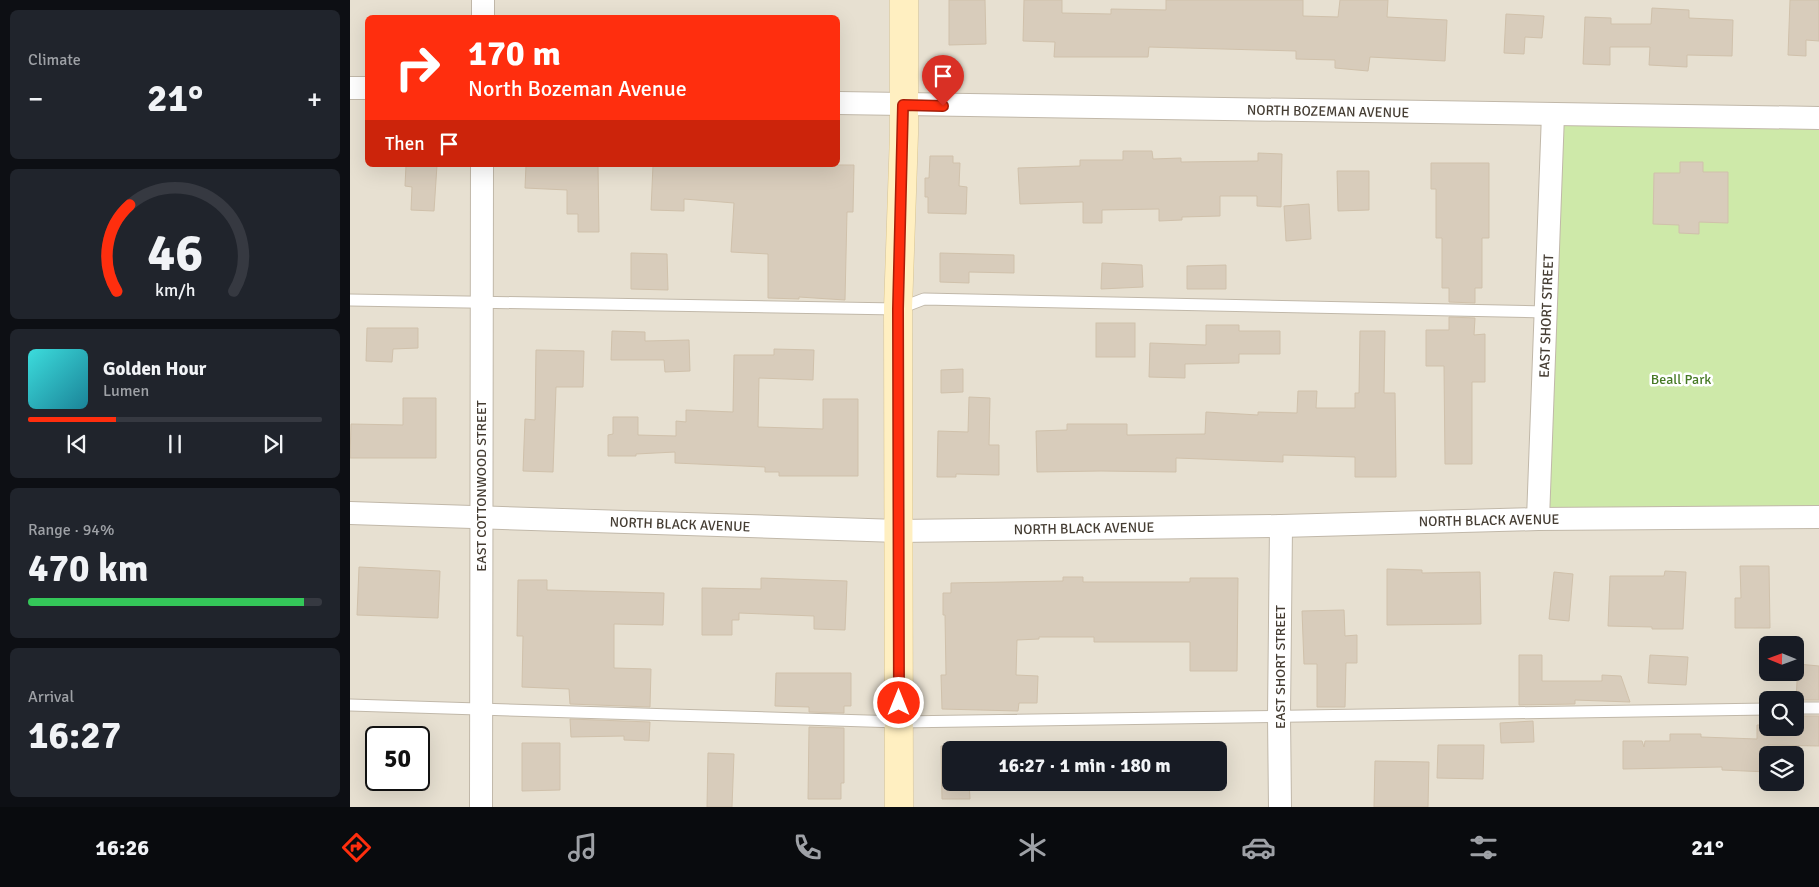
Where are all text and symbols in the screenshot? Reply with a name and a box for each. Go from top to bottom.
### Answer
text: 170 m [468,32,561,75]
icon: right [385,35,450,100]
text: Climate [28,50,81,70]
pin [922,55,964,106]
icon: arrive [929,62,957,90]
text: 21° [147,75,203,122]
text: North Bozeman Avenue [468,75,687,102]
text: − [28,82,43,116]
text: + [307,82,322,116]
street label: NORTH BOZEMAN AVENUE [1247,102,1409,121]
icon: arrive [435,130,463,158]
text: Then [385,132,425,156]
text: 46 [147,221,203,285]
street label: EAST SHORT STREET [1536,254,1557,378]
text: km/h [155,279,195,301]
text: Golden Hour [103,357,206,381]
park label: Beall Park [1651,371,1711,388]
text: Lumen [103,381,149,401]
street label: EAST COTTONWOOD STREET [473,400,490,572]
icon: previous [63,430,91,458]
icon: pause [161,430,189,458]
icon: next [259,430,287,458]
street label: NORTH BLACK AVENUE [1418,511,1560,530]
street label: NORTH BLACK AVENUE [609,514,751,535]
street label: NORTH BLACK AVENUE [1013,519,1155,538]
text: Range · 94% [28,520,114,540]
text: 470 km [28,545,149,592]
street label: EAST SHORT STREET [1272,605,1289,729]
north arrow [1759,636,1804,681]
map controls [1759,636,1804,791]
position arrow [872,676,924,728]
text: Arrival [28,687,74,707]
button: search [1759,691,1804,736]
text: 16:27 [28,712,121,759]
speed limit sign: 50 [365,726,430,791]
button: layers [1759,746,1804,791]
text: 16:27 · 1 min · 180 m [998,754,1171,778]
icon: directions [339,830,374,865]
icon: music [565,830,600,865]
icon: phone [790,830,825,865]
icon: climate [1015,830,1050,865]
icon: car [1241,830,1276,865]
icon: filters [1466,830,1501,865]
text: 16:26 [95,834,149,861]
text: 21° [1691,834,1724,861]

